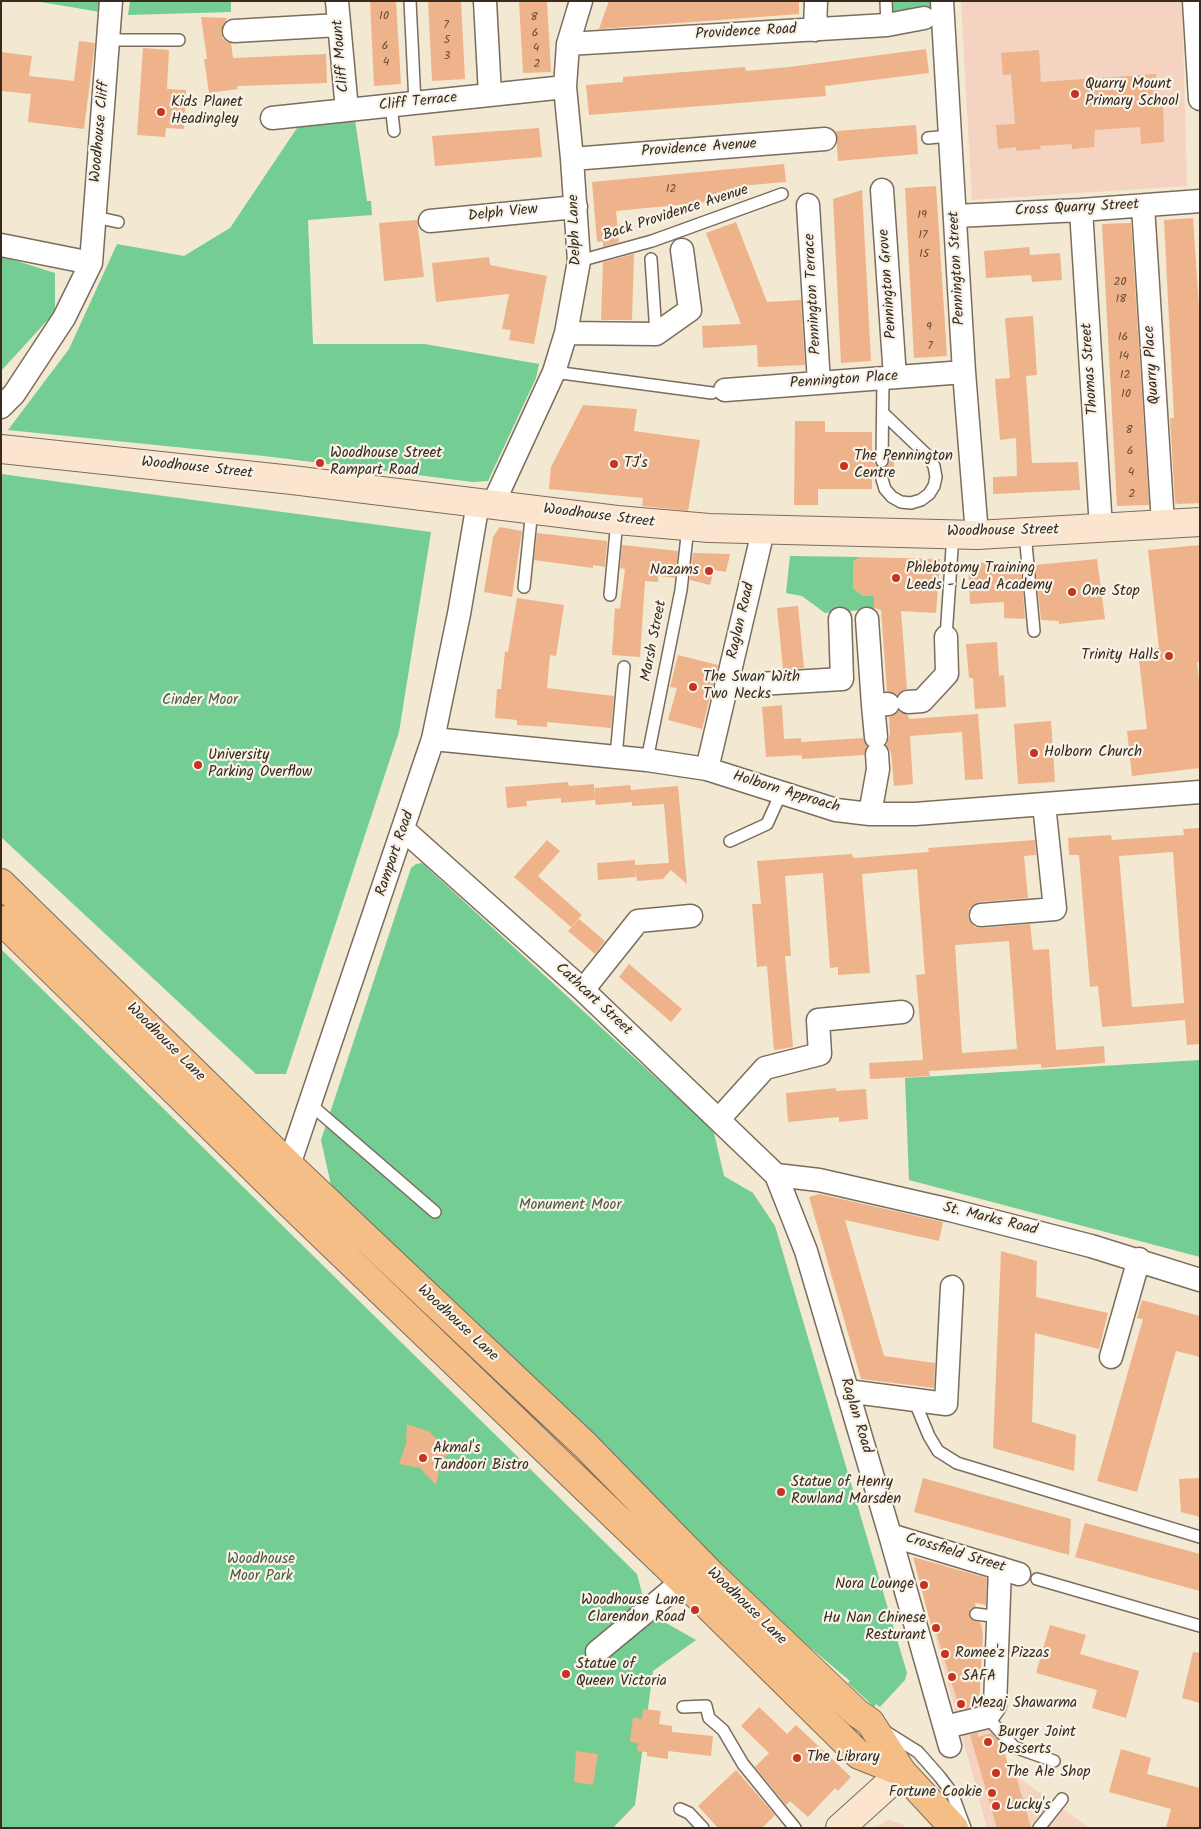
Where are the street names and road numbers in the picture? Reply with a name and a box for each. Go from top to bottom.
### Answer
street label: Cliff Mount [330,19,354,93]
street label: Providence Road [695,21,797,45]
street label: Woodhouse Cliff [88,81,114,183]
street label: Cliff Terrace [378,90,458,116]
street label: Providence Avenue [641,136,757,162]
street label: Back Providence Avenue [601,182,751,246]
street label: Delph Lane [566,194,586,266]
street label: Cross Quarry Street [1014,197,1140,221]
street label: Delph View [467,201,539,227]
street label: Pennington Street [946,210,970,326]
street label: Pennington Grove [876,228,902,340]
street label: Pennington Terrace [802,233,826,355]
street label: Thomas Street [1079,322,1103,416]
street label: Quarry Place [1141,325,1165,405]
street label: Pennington Place [789,368,899,394]
street label: Woodhouse Street [140,454,254,484]
street label: Woodhouse Street [542,501,656,533]
street label: Woodhouse Street [947,522,1059,542]
street label: Raglan Road [724,581,760,661]
street label: Marsh Street [638,599,672,683]
street label: Holborn Approach [730,768,842,818]
street label: Rampart Road [373,809,419,899]
street label: Cathcart Street [551,960,635,1040]
street label: Woodhouse Lane [122,1000,208,1086]
street label: St. Marks Road [941,1200,1039,1240]
street label: Woodhouse Lane [413,1282,501,1366]
street label: Raglan Road [835,1376,875,1456]
street label: Crossfield Street [903,1530,1007,1578]
street label: Woodhouse Lane [702,1564,790,1650]

